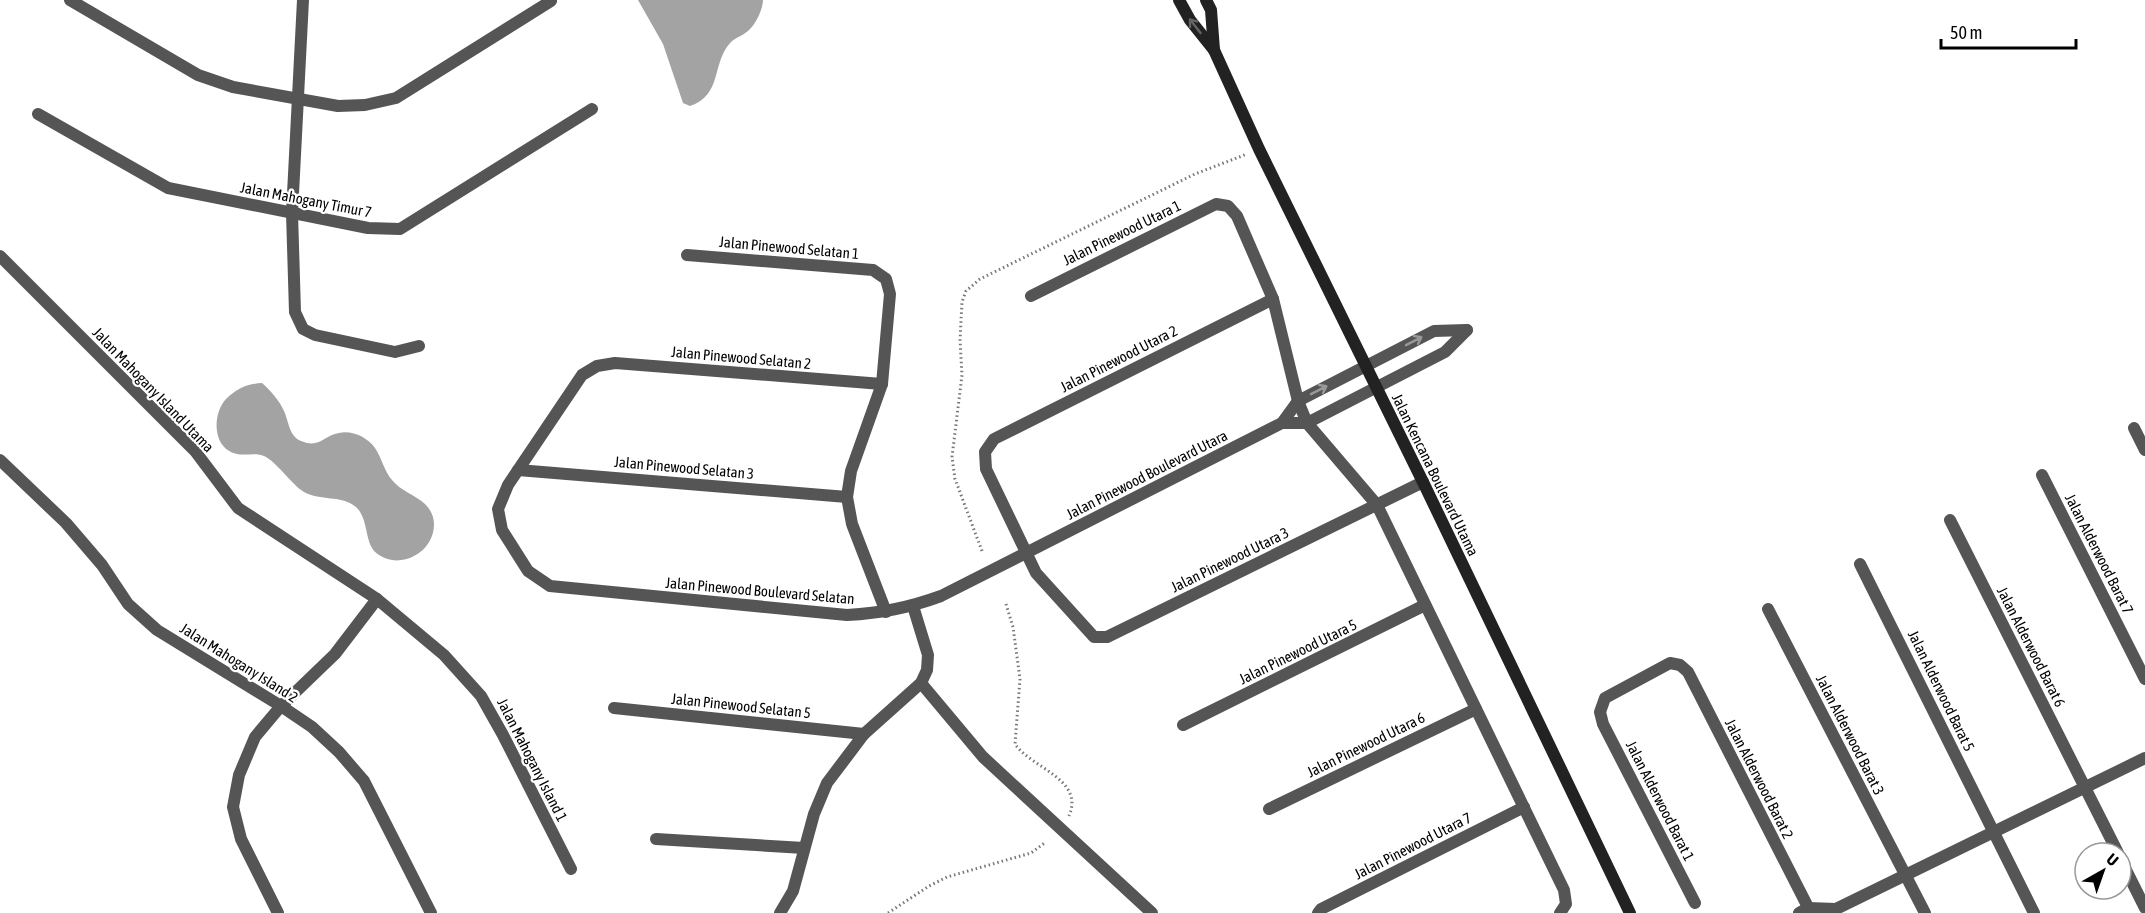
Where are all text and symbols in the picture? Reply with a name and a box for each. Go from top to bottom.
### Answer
scale bar [1941,12,2076,50]
one-way arrow [1189,18,1202,34]
text: 50 m [1950,22,1982,43]
street label: Jalan Mahogany Timur 7 [239,178,373,221]
street label: Jalan Pinewood Utara 1 [1060,197,1183,268]
street label: Jalan Pinewood Selatan 1 [718,233,860,262]
street label: Jalan Pinewood Utara 2 [1057,322,1180,395]
street label: Jalan Mahogany Island Utama [89,324,217,455]
one-way arrow [1405,335,1423,347]
street label: Jalan Pinewood Selatan 2 [670,343,812,372]
one-way arrow [1310,384,1327,396]
street label: Jalan Kencana Boulevard Utama [1389,391,1482,559]
street label: Jalan Pinewood Boulevard Utara [1063,426,1230,523]
street label: Jalan Pinewood Selatan 3 [613,453,755,482]
street label: Jalan Alderwood Barat 7 [2062,491,2137,617]
street label: Jalan Pinewood Utara 3 [1168,524,1291,595]
street label: Jalan Pinewood Boulevard Selatan [665,574,855,607]
street label: Jalan Alderwood Barat 6 [1994,584,2069,710]
street label: Jalan Pinewood Utara 5 [1236,616,1359,687]
street label: Jalan Mahogany Island 2 [177,619,301,706]
street label: Jalan Alderwood Barat 5 [1905,628,1978,754]
street label: Jalan Alderwood Barat 3 [1813,672,1888,798]
street label: Jalan Pinewood Selatan 5 [670,690,812,721]
street label: Jalan Mahogany Island 1 [494,695,571,824]
street label: Jalan Pinewood Utara 6 [1304,709,1427,780]
street label: Jalan Alderwood Barat 2 [1722,716,1797,842]
street label: Jalan Alderwood Barat 1 [1623,738,1698,864]
street label: Jalan Pinewood Utara 7 [1351,809,1474,882]
north arrow [2073,841,2133,901]
text: U [2103,850,2122,869]

